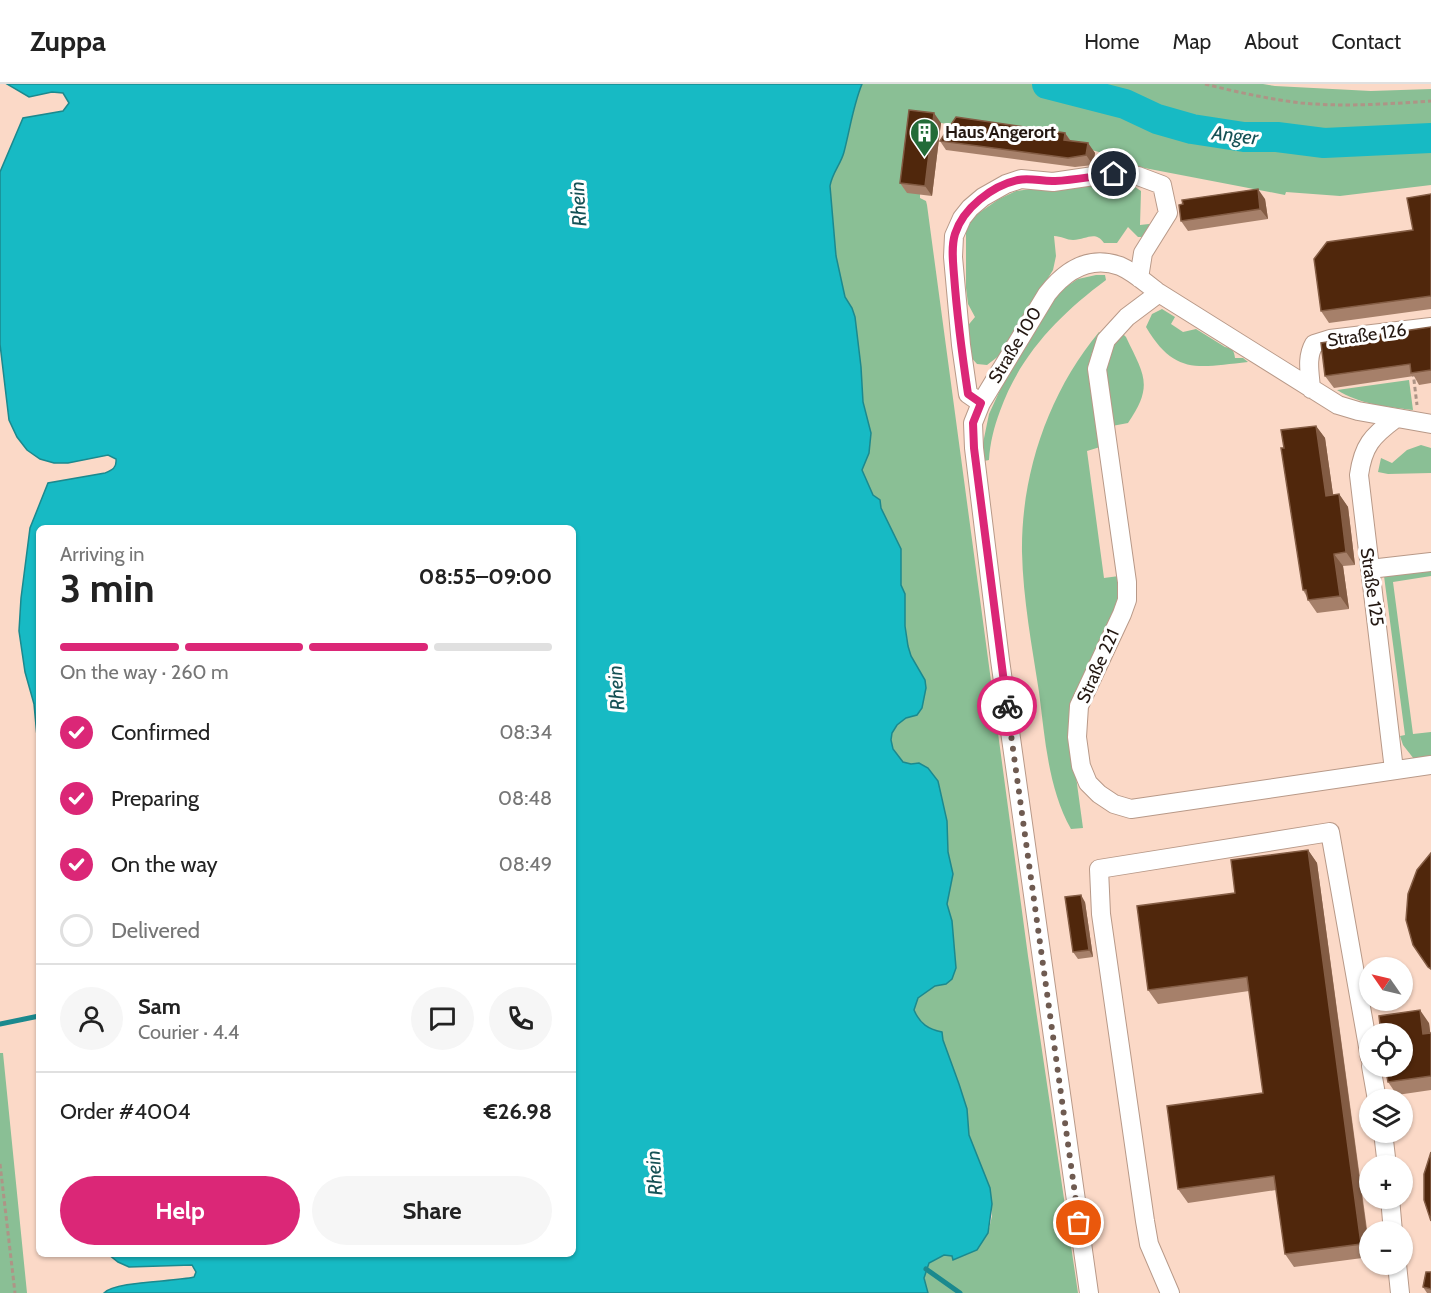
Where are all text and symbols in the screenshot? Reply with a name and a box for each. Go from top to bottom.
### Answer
text: Zuppa [30,24,106,58]
text: Home [1084,29,1140,54]
text: Map [1173,29,1211,54]
text: About [1244,29,1298,54]
text: Contact [1331,29,1401,54]
building icon: Haus Angerort [908,116,940,158]
water label: Anger [1210,120,1260,150]
place label: Haus Angerort [945,121,1056,143]
pin [1088,148,1139,199]
icon: home [1097,157,1130,190]
water label: Rhein [564,181,592,227]
street label: Straße 100 [984,303,1046,387]
street label: Straße 126 [1326,319,1408,351]
text: Arriving in [60,542,144,566]
street label: Straße 125 [1356,546,1388,628]
text: 08:55–09:00 [419,563,552,590]
text: 3 min [60,564,155,612]
street label: Straße 221 [1072,626,1124,706]
text: On the way · 260 m [60,660,229,684]
water label: Rhein [602,665,630,711]
courier [977,676,1037,736]
icon: bike [991,690,1024,723]
icon: check [60,716,93,749]
text: Confirmed [111,719,210,746]
text: 08:34 [499,720,552,744]
icon: check [60,782,93,815]
text: Preparing [111,785,199,812]
text: 08:48 [498,786,552,810]
icon: check [60,848,93,881]
text: On the way [111,851,218,878]
text: 08:49 [499,852,552,876]
text: Delivered [111,917,200,944]
north arrow [1359,957,1413,1011]
map controls [1359,957,1413,1275]
button: person [60,987,123,1050]
button: chat [411,987,474,1050]
button: phone [489,987,552,1050]
text: Sam [138,993,181,1020]
text: Courier · 4.4 [138,1020,239,1044]
button: locate [1359,1023,1413,1077]
button: layers [1359,1089,1413,1143]
text: Order #4004 [60,1098,190,1125]
text: €26.98 [484,1098,552,1125]
water label: Rhein [640,1150,668,1196]
button: + [1359,1155,1413,1209]
button: Help [60,1176,300,1245]
button: Share [312,1176,552,1245]
pin [1053,1197,1104,1248]
icon: bag [1062,1206,1095,1239]
button: − [1359,1221,1413,1275]

